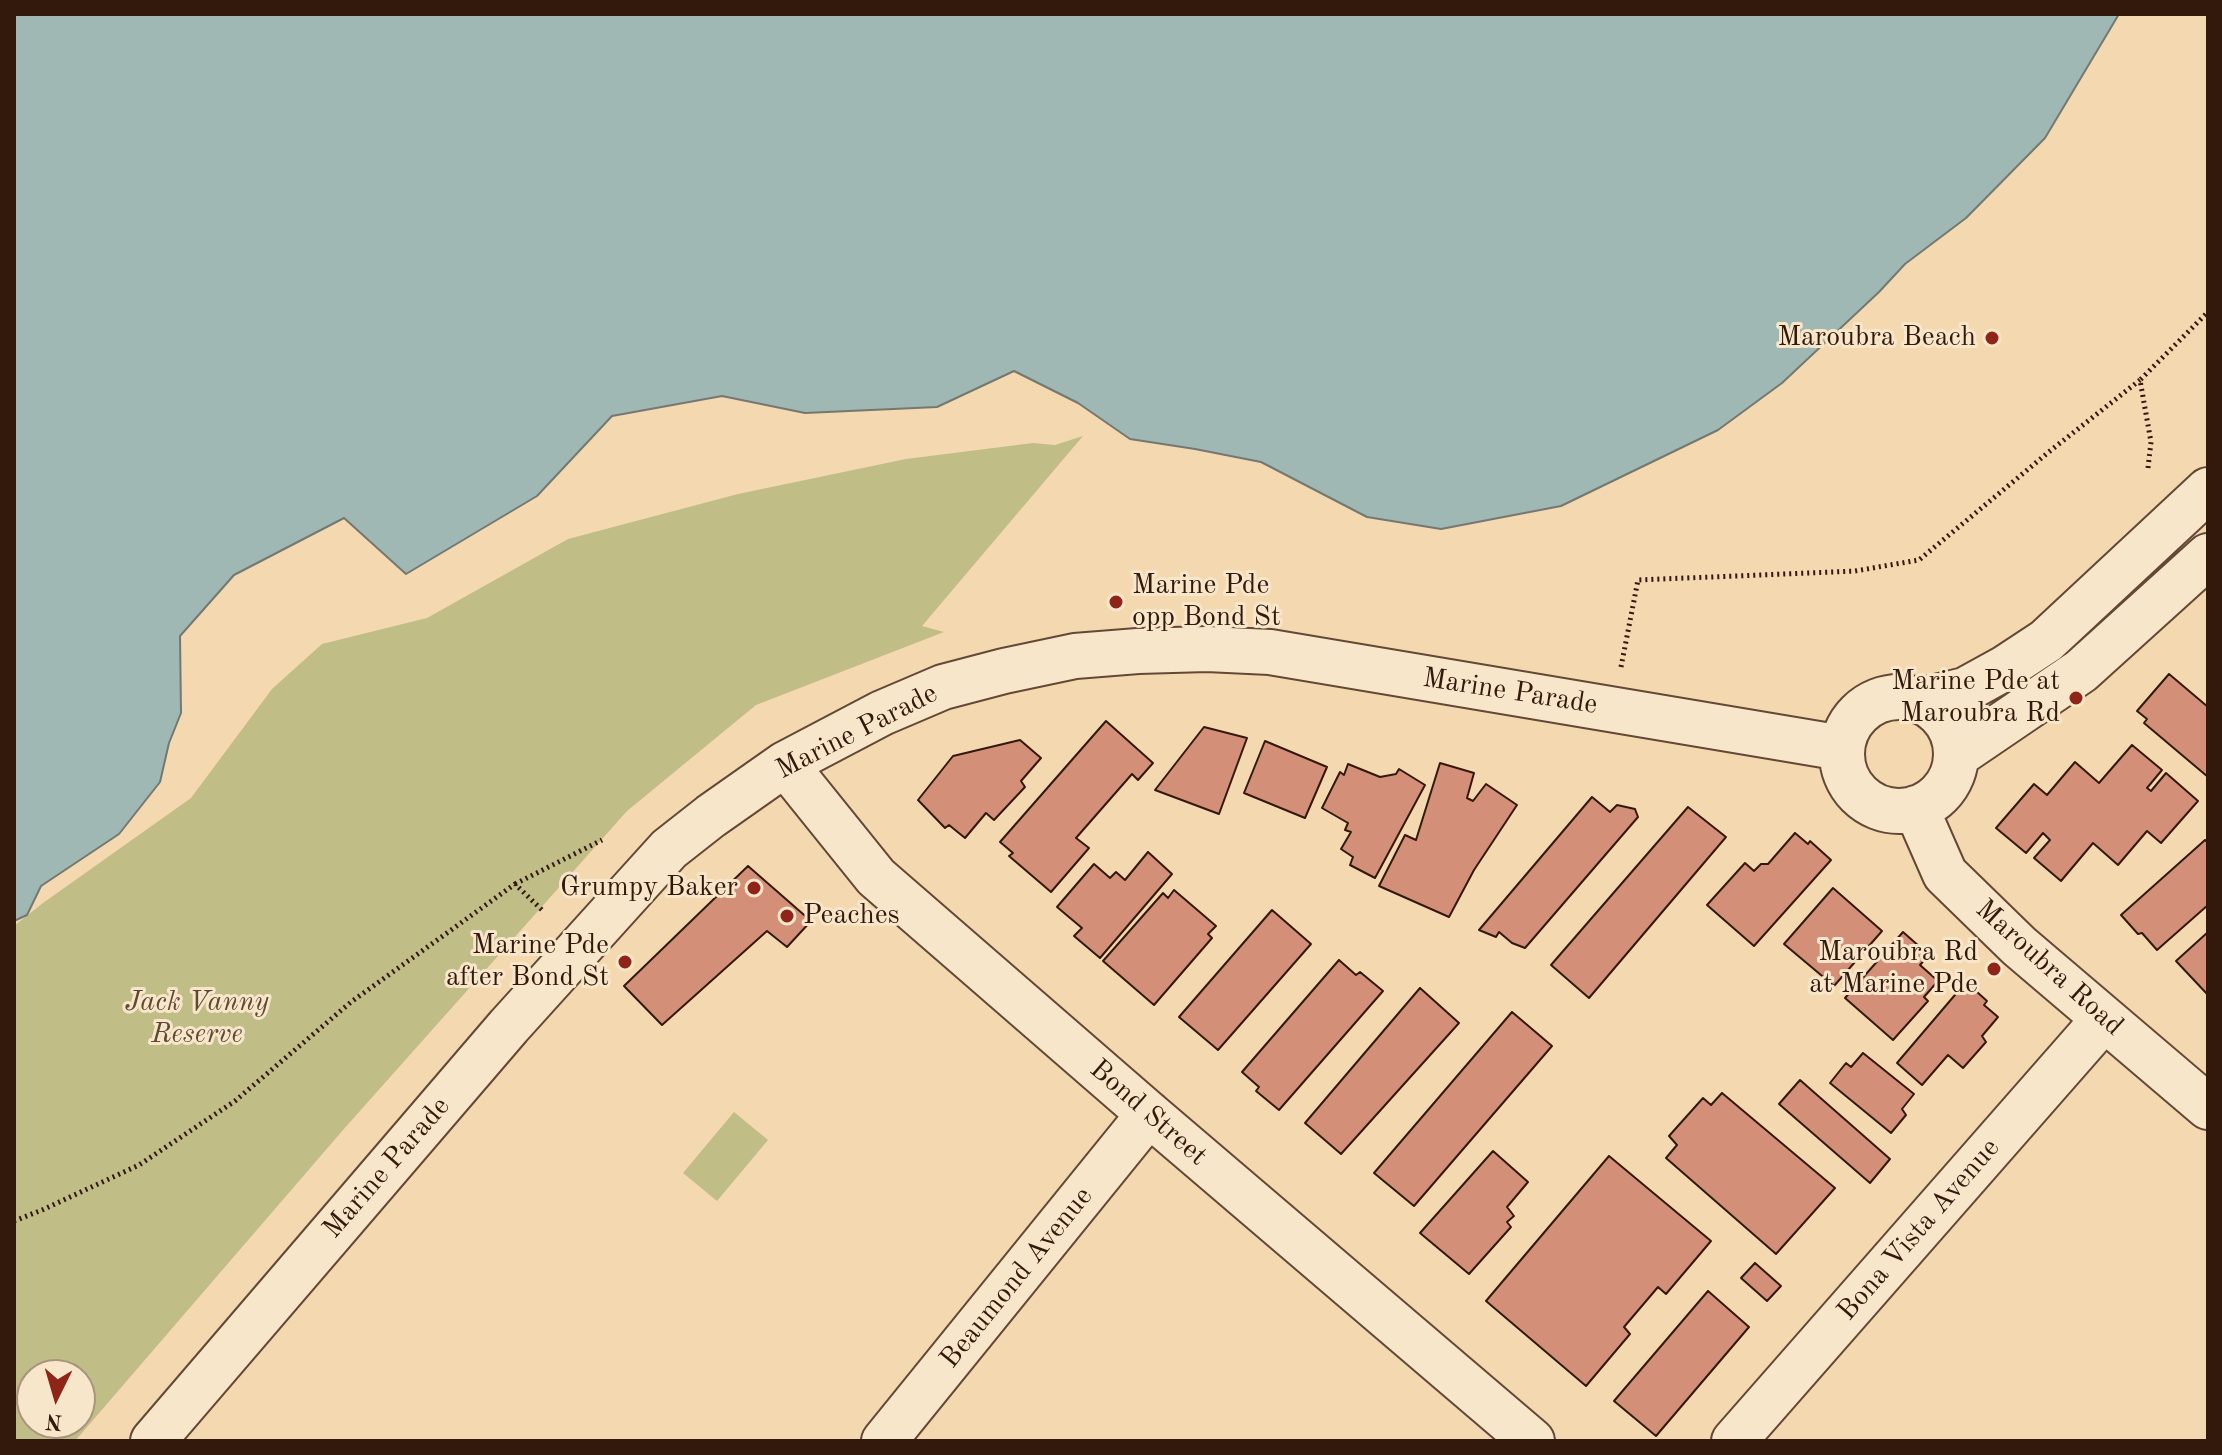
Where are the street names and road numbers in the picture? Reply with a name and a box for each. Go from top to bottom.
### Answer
street label: Marine Parade [1420,662,1600,722]
street label: Marine Parade [771,677,943,787]
street label: Maroubra Road [1968,893,2130,1043]
street label: Bond Street [1082,1053,1214,1173]
street label: Marine Parade [316,1090,458,1246]
street label: Bona Vista Avenue [1831,1132,2007,1328]
street label: Beaumond Avenue [934,1181,1100,1375]

